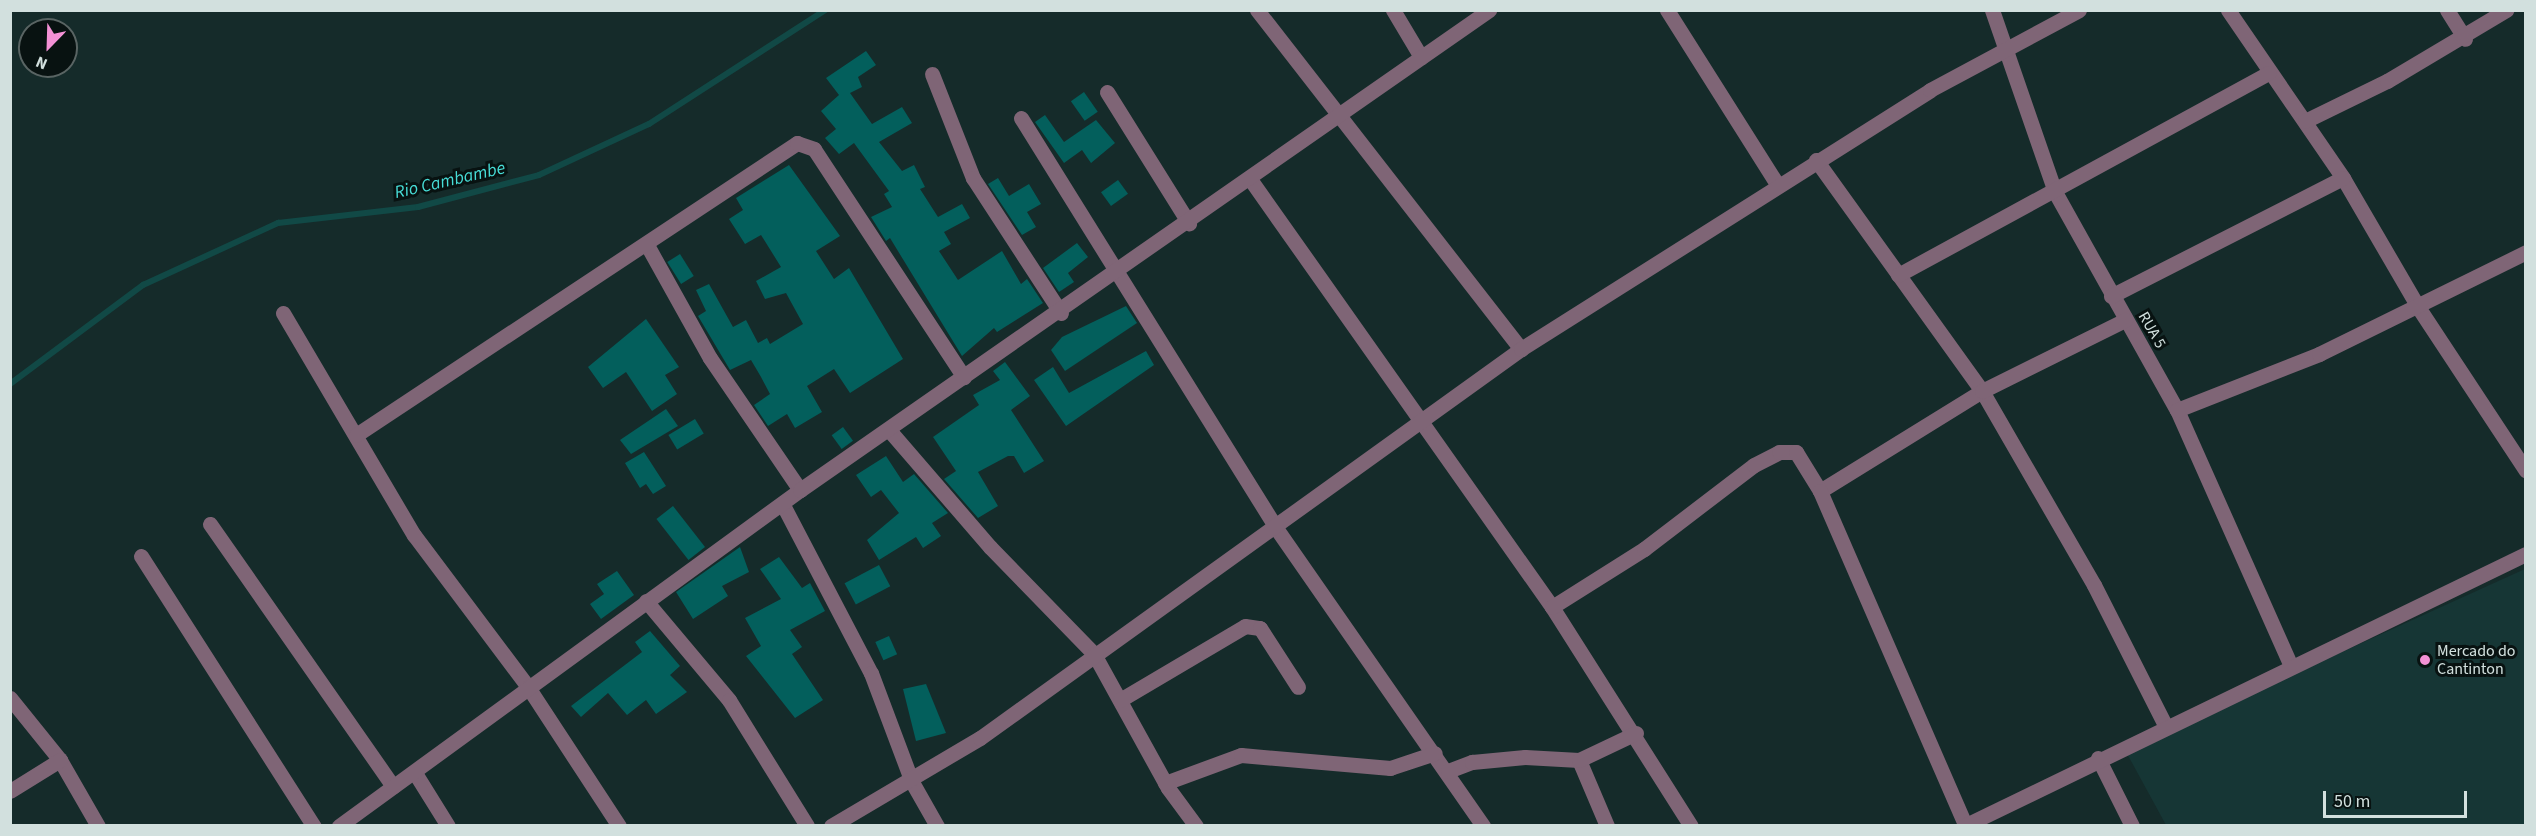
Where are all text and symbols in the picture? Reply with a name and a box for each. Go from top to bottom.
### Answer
north arrow [18,18,78,78]
text: N [33,51,51,75]
water label: Rio Cambambe [393,158,507,204]
street label: RUA 5 [2134,308,2170,352]
place label: Mercado do Cantinton [2437,641,2515,679]
marker: Mercado do Cantinton [2418,653,2432,667]
scale bar [2326,779,2470,817]
text: 50 m [2334,789,2370,814]

